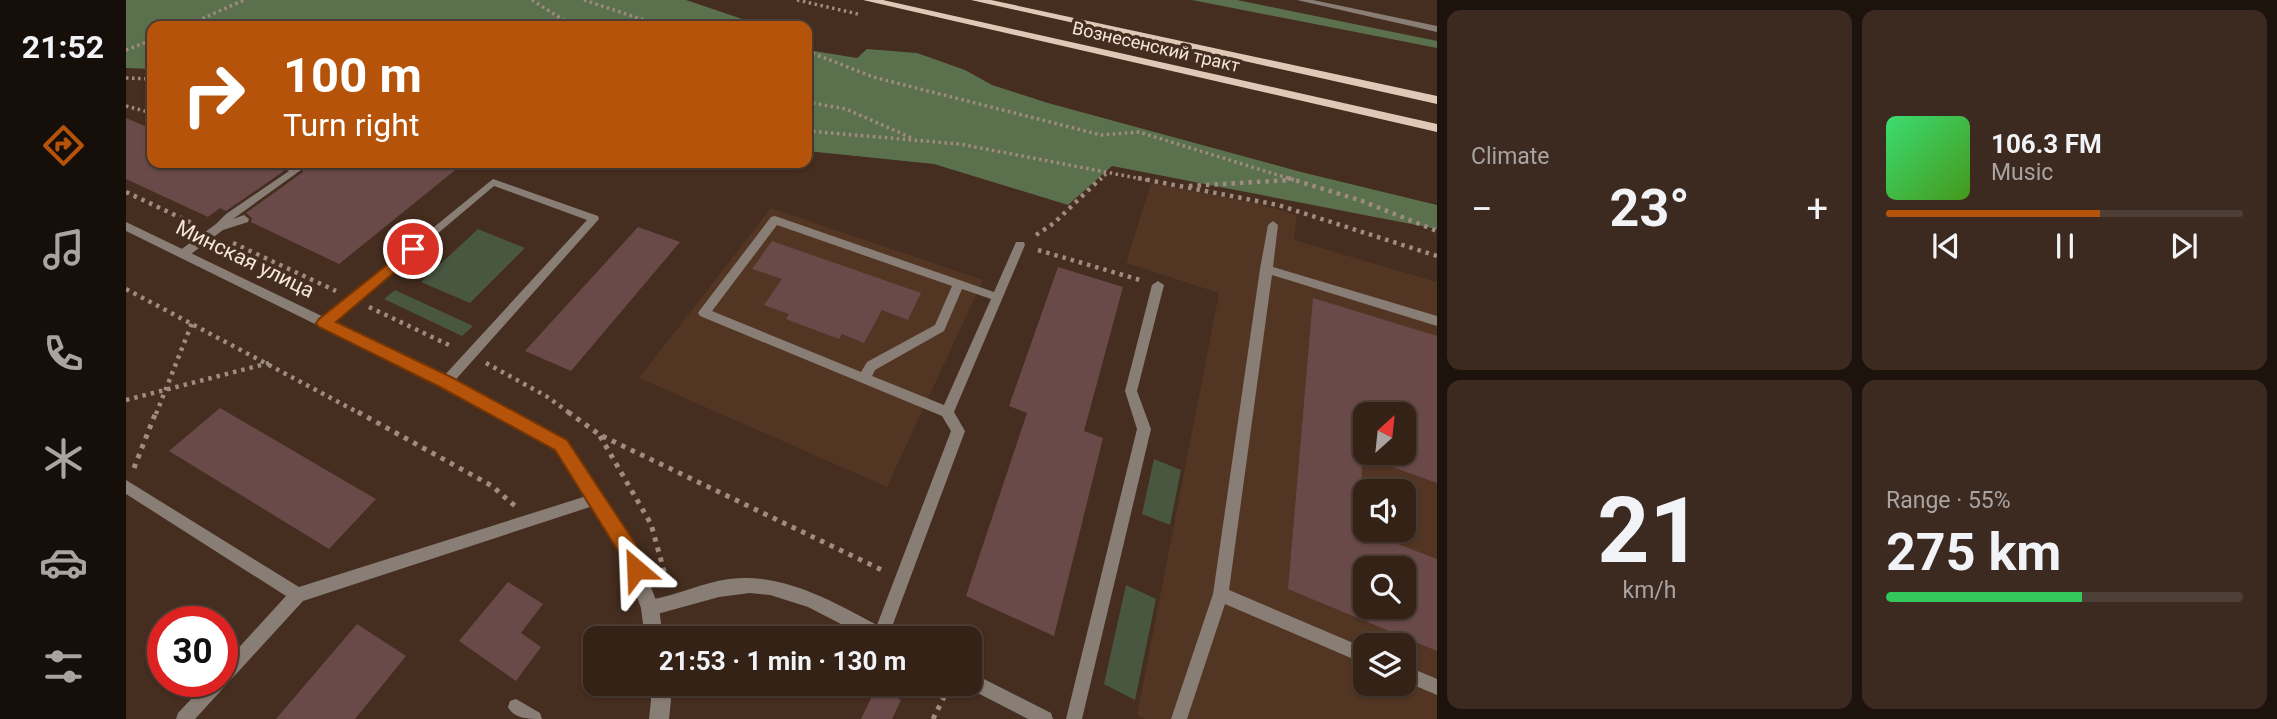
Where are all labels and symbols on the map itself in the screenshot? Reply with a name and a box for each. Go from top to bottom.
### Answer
street label: Вознесенский тракт [1070,17,1242,76]
street label: Минская улица [172,215,318,303]
pin [383,219,443,279]
north arrow [1353,402,1416,466]
position arrow [599,532,673,606]
speed limit sign: 30 [147,606,238,697]

